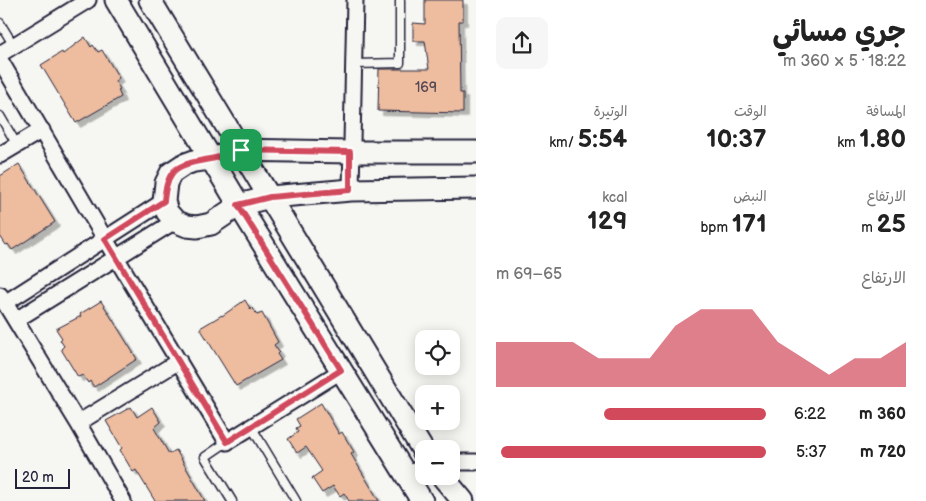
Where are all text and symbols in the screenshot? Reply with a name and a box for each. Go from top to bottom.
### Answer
text: جري مسائي [773,16,906,49]
button: share [496,17,548,69]
text: 18:22 · 5 × 360 m [783,52,906,71]
house number: 169 [415,79,437,96]
text: الوتيرة [594,103,627,120]
text: الوقت [734,103,767,120]
text: المسافة [866,103,906,120]
text: 5:54 [578,124,627,155]
text: 10:37 [706,124,767,155]
text: 1.80 [859,124,906,155]
pin [220,129,262,171]
text: /km [549,134,578,151]
text: km [837,134,859,151]
icon: arrive [227,136,255,164]
text: النبض [733,188,767,205]
text: الارتفاع [867,188,906,205]
text: kcal [602,189,627,206]
text: 129 [587,206,627,237]
text: 171 [732,209,767,240]
text: 25 [877,209,906,240]
text: bpm [700,219,732,236]
text: m [861,219,877,236]
text: 65–69 m [496,265,562,284]
text: الارتفاع [861,269,906,288]
map controls [415,330,460,485]
button: locate [415,330,460,375]
button: + [415,385,460,430]
text: 6:22 [794,405,826,424]
text: 360 m [859,405,906,424]
button: − [415,440,460,485]
text: 5:37 [796,443,826,462]
text: 720 m [860,443,906,462]
scale bar [15,466,70,489]
text: 20 m [22,469,54,486]

